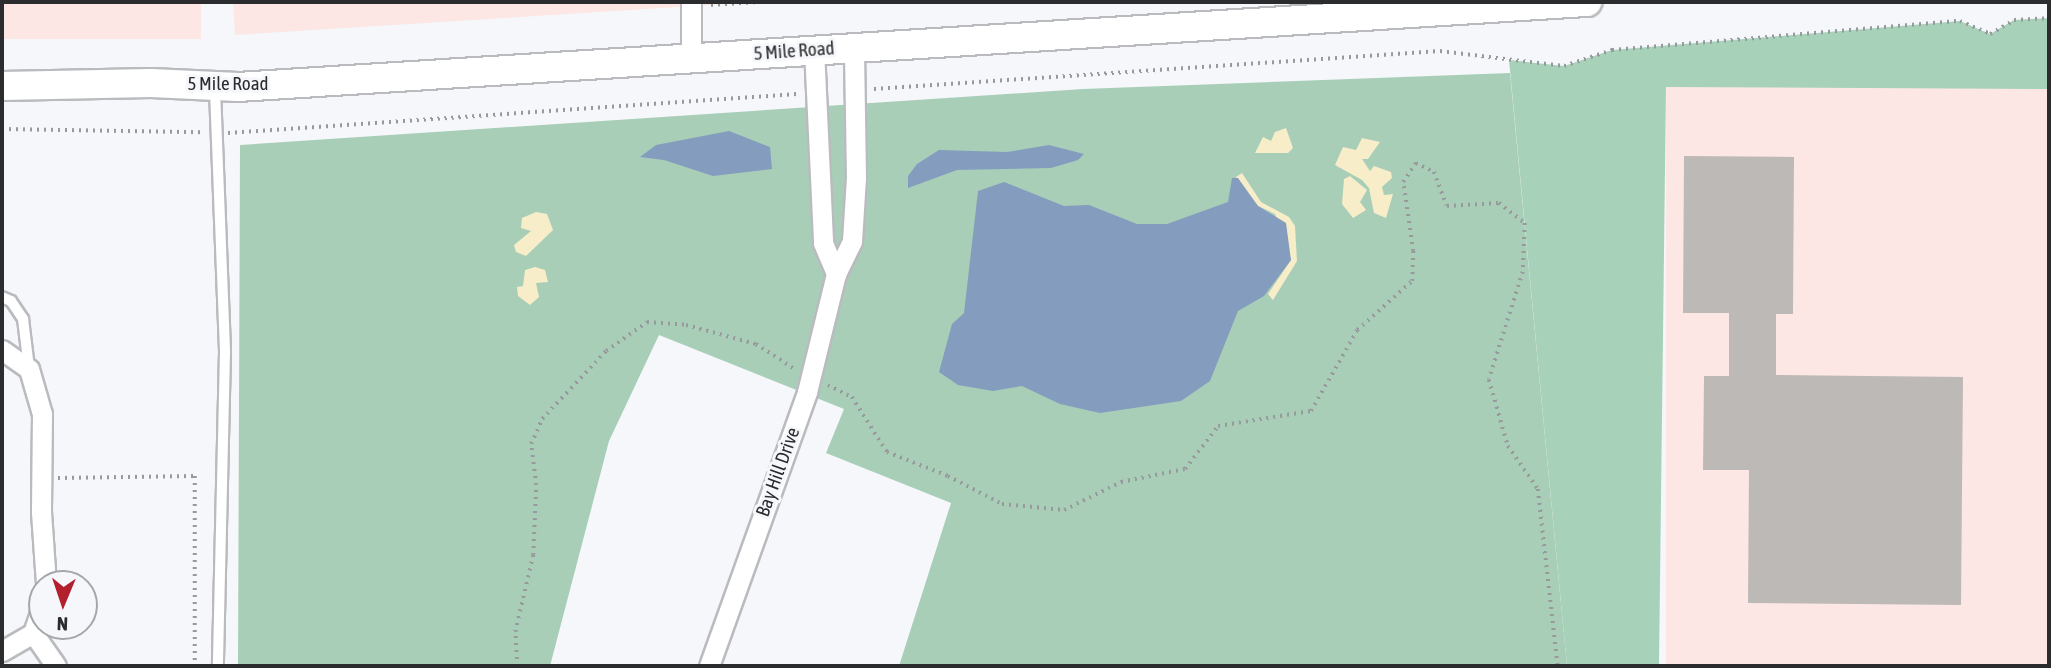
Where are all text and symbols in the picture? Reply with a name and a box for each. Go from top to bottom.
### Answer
street label: 5 Mile Road [753,37,835,65]
street label: 5 Mile Road [188,73,268,95]
street label: Bay Hill Drive [751,424,805,520]
north arrow [28,570,98,640]
text: N [56,613,68,635]

